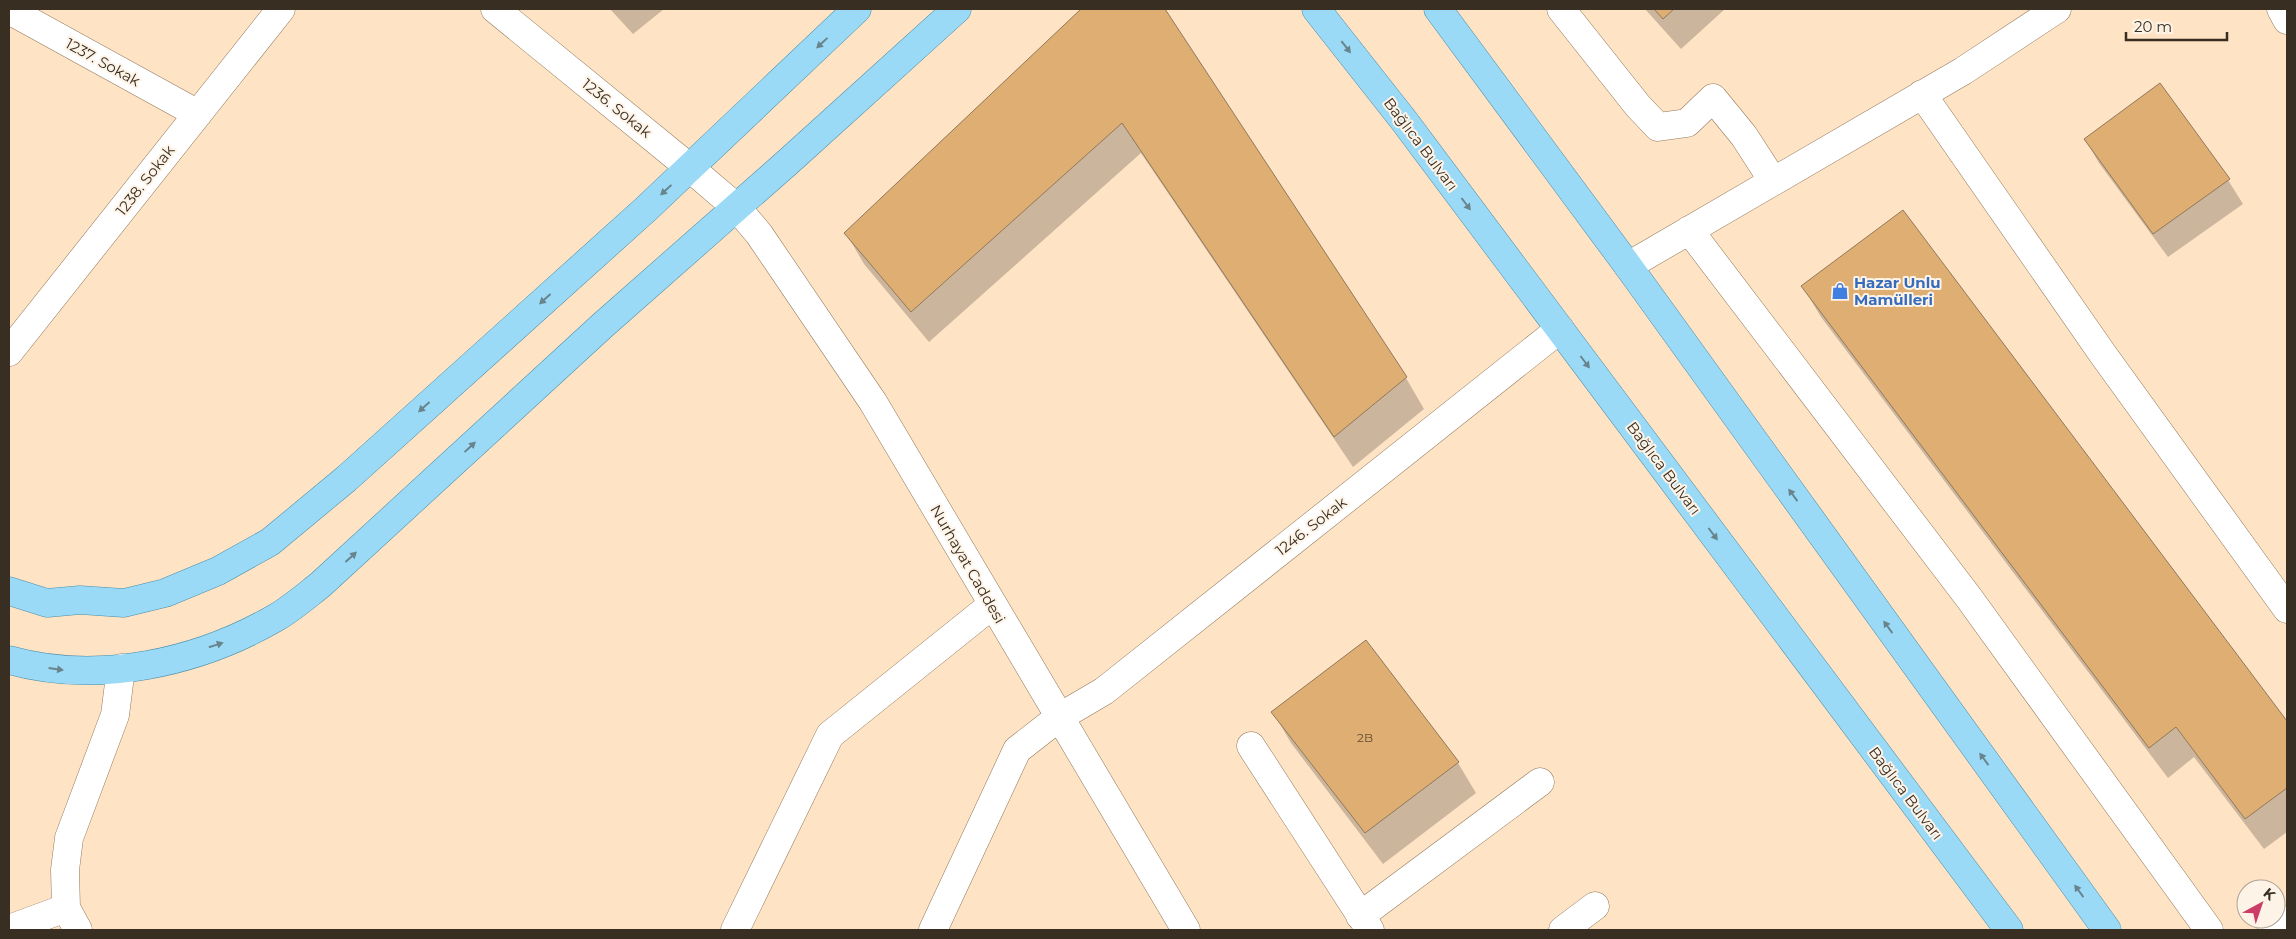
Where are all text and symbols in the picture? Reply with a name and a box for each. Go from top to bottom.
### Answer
scale bar [2126,10,2227,42]
text: 20 m [2134,17,2172,36]
street label: 1237. Sokak [62,34,144,90]
one-way arrow [817,37,829,49]
one-way arrow [1341,40,1352,53]
street label: 1236. Sokak [578,74,656,142]
street label: Bağlıca Bulvarı [1380,94,1462,194]
street label: 1238. Sokak [112,141,179,219]
one-way arrow [660,184,672,196]
one-way arrow [1461,197,1472,210]
place label: Hazar Unlu Mamülleri [1854,273,1941,309]
shop icon: Hazar Unlu Mamülleri [1830,281,1850,301]
one-way arrow [538,293,551,304]
one-way arrow [1579,355,1590,368]
one-way arrow [418,401,430,413]
street label: Bağlıca Bulvarı [1623,418,1705,518]
one-way arrow [464,441,476,453]
one-way arrow [1788,489,1798,502]
street label: 1246. Sokak [1272,492,1350,560]
street label: Nurhayat Caddesi [926,501,1010,627]
one-way arrow [1708,527,1718,541]
one-way arrow [344,551,356,563]
one-way arrow [1883,621,1894,634]
one-way arrow [208,641,223,648]
one-way arrow [49,665,65,673]
house number: 2B [1357,730,1373,745]
street label: Bağlıca Bulvarı [1865,743,1947,843]
one-way arrow [1978,753,1989,766]
north arrow [2236,879,2286,929]
one-way arrow [2074,884,2084,898]
text: K [2260,884,2280,905]

